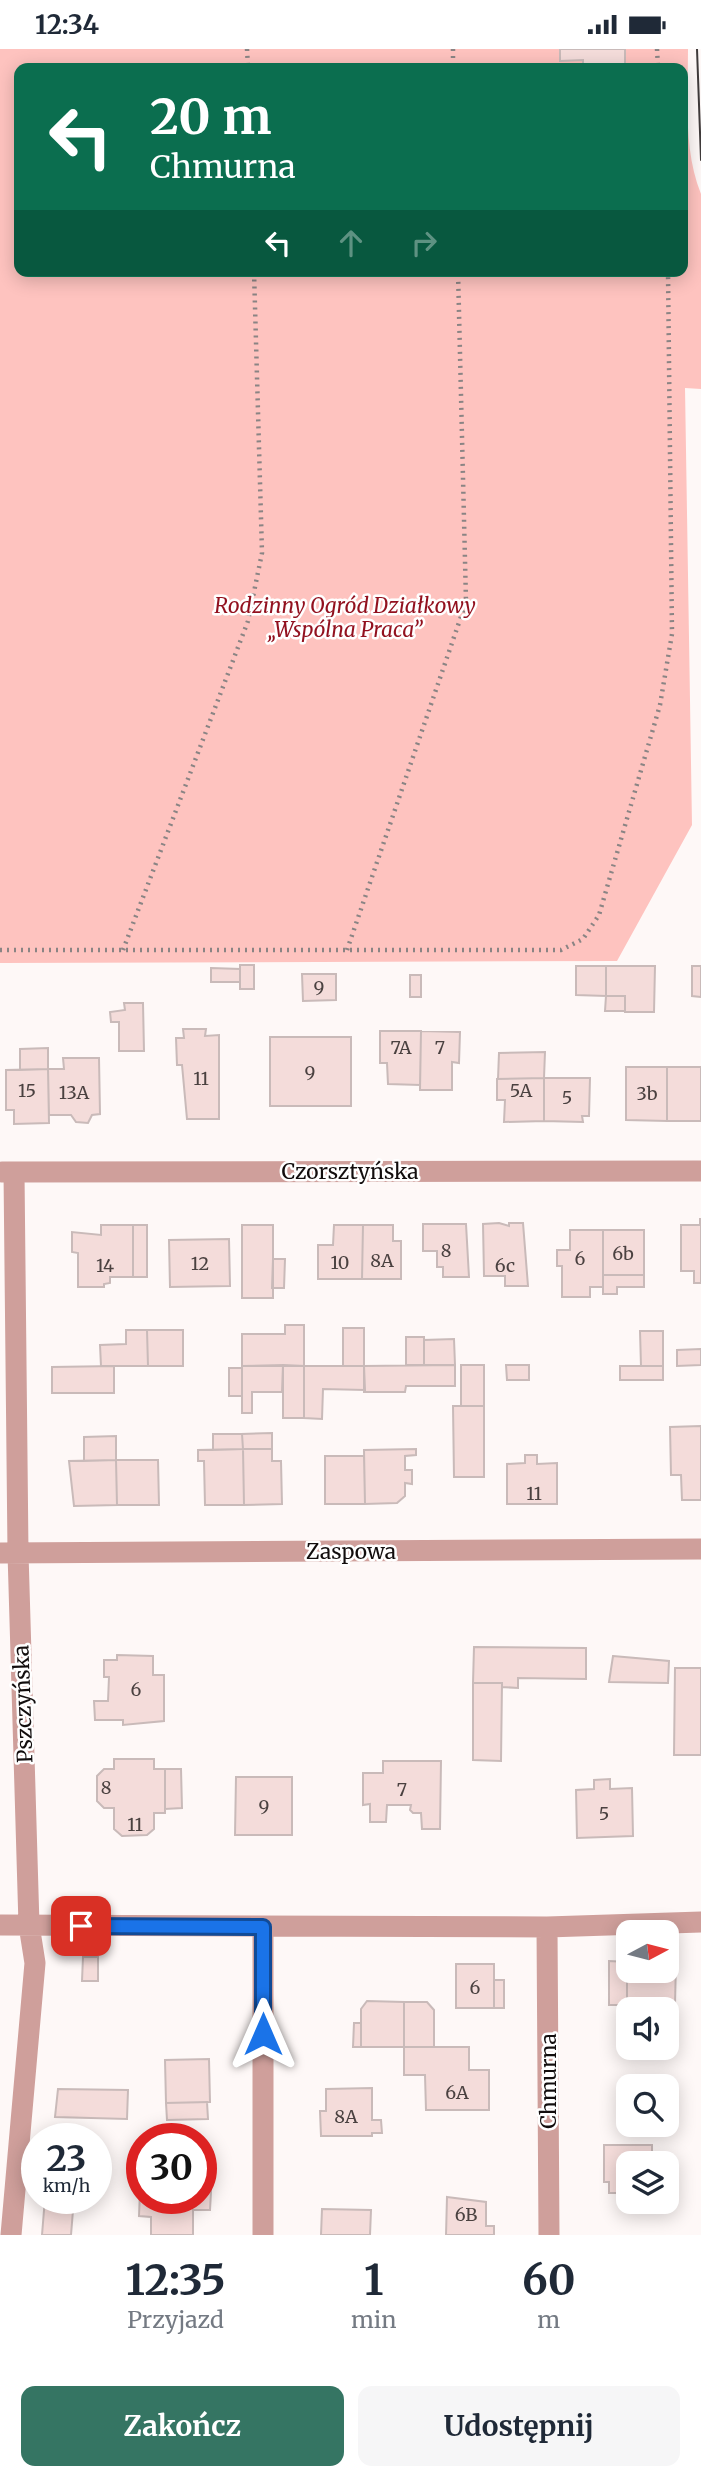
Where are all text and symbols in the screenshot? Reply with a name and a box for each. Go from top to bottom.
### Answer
text: 12:34 [35,8,99,41]
text: 20 m [150,86,271,147]
icon: left [35,91,126,182]
text: Chmurna [150,147,296,187]
icon: left [259,224,297,262]
icon: ahead [332,224,370,262]
icon: right [405,224,443,262]
park label: Rodzinny Ogród Działkowy „Wspólna Praca” [214,592,476,643]
house number: 9 [314,976,324,999]
house number: 7A [390,1036,412,1059]
house number: 7 [435,1036,445,1059]
house number: 9 [305,1061,315,1084]
house number: 11 [193,1067,209,1090]
house number: 15 [18,1079,36,1102]
house number: 5A [510,1079,533,1102]
house number: 13A [59,1081,89,1104]
house number: 3b [637,1082,658,1105]
house number: 5 [562,1086,572,1109]
street label: Czorsztyńska [281,1158,419,1185]
house number: 8 [441,1239,451,1262]
house number: 6b [612,1242,634,1265]
house number: 6 [575,1247,586,1270]
house number: 8A [370,1249,394,1272]
house number: 10 [331,1251,349,1274]
house number: 12 [191,1252,209,1275]
house number: 14 [96,1254,114,1277]
house number: 6c [495,1254,515,1277]
house number: 11 [526,1482,542,1505]
street label: Zaspowa [306,1538,396,1565]
street label: Pszczyńska [7,1645,39,1763]
house number: 6 [131,1678,142,1701]
house number: 8 [101,1776,111,1799]
house number: 7 [397,1778,407,1801]
house number: 9 [259,1795,269,1818]
house number: 5 [599,1802,609,1825]
house number: 11 [127,1813,143,1836]
pin [51,1896,111,1956]
icon: arrive [62,1907,100,1945]
north arrow [616,1920,679,1983]
map controls [616,1920,679,2214]
house number: 6 [470,1976,481,1999]
position arrow [226,1997,300,2071]
button: sound [616,1997,679,2060]
street label: Chmurna [535,2033,562,2129]
button: search [616,2074,679,2137]
house number: 6A [445,2081,469,2104]
house number: 8A [334,2105,358,2128]
speed limit sign: 30 [126,2123,217,2214]
text: 23 [47,2137,86,2181]
button: layers [616,2151,679,2214]
text: km/h [43,2174,90,2197]
house number: 6B [455,2203,477,2226]
text: 12:35 [125,2254,226,2306]
text: 1 [364,2254,383,2306]
text: 60 [522,2254,575,2306]
text: Przyjazd [127,2305,224,2334]
text: min [351,2305,397,2334]
text: m [537,2305,560,2334]
button: Zakończ [21,2386,344,2466]
button: Udostępnij [358,2386,680,2466]

